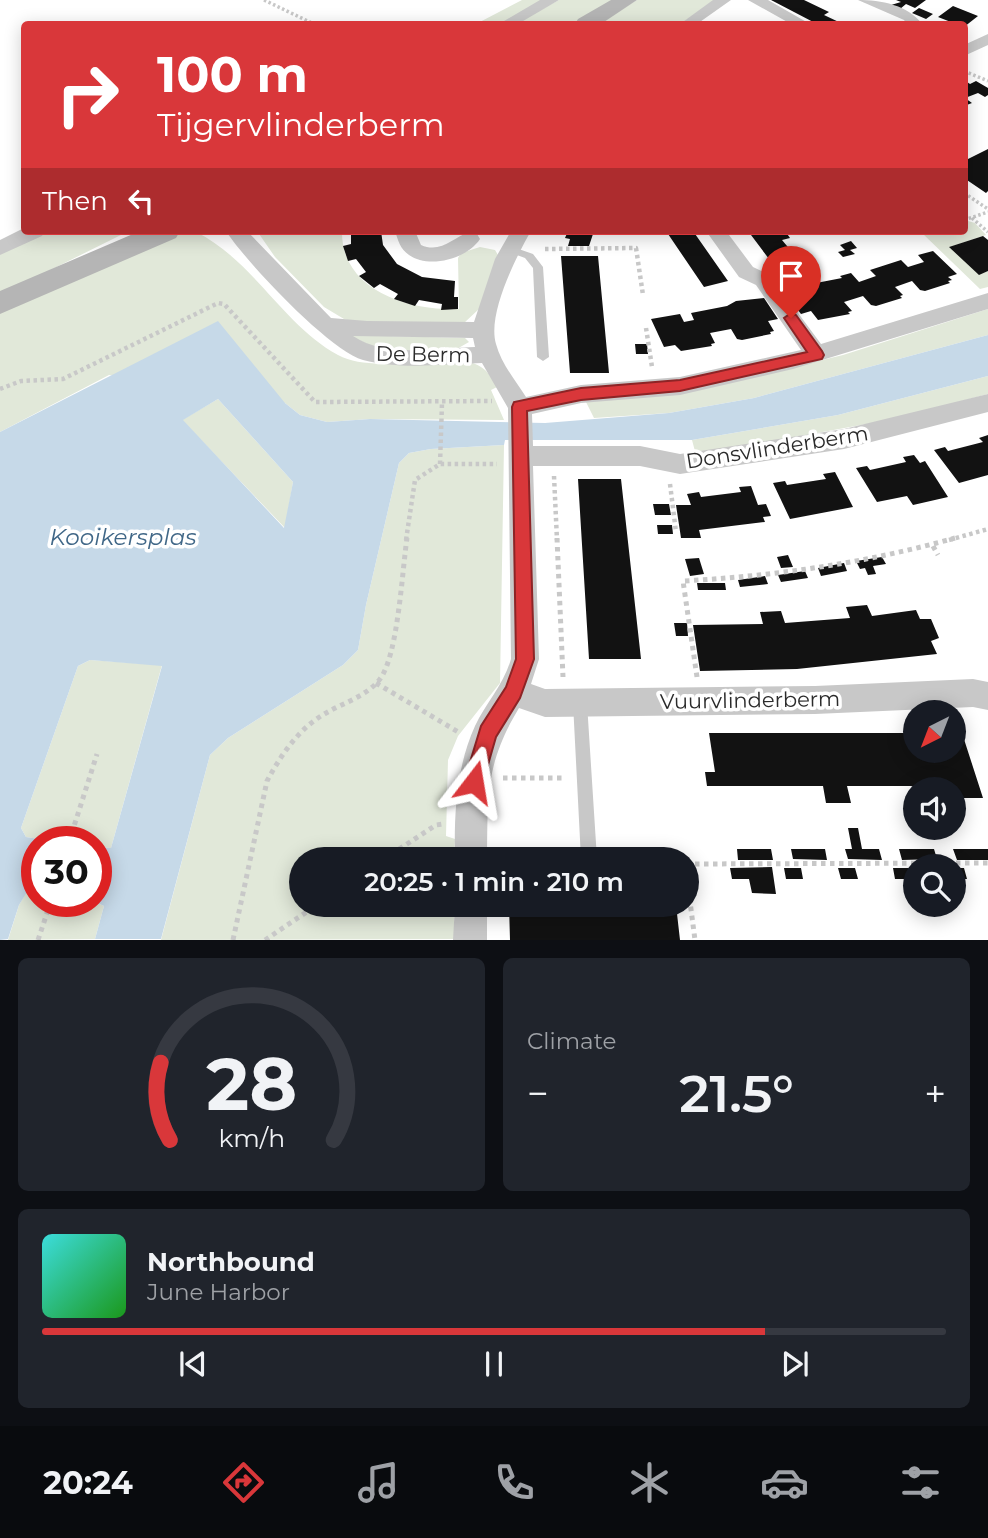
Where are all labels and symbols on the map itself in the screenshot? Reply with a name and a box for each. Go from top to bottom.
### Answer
pin [761,246,821,318]
street label: De Berm [375,341,471,367]
street label: Donsvlinderberm [684,420,870,474]
water label: Kooikersplas [50,523,196,551]
street label: Vuurvlinderberm [660,686,840,714]
north arrow [903,700,966,763]
position arrow [437,745,511,819]
speed limit sign: 30 [21,826,112,917]

